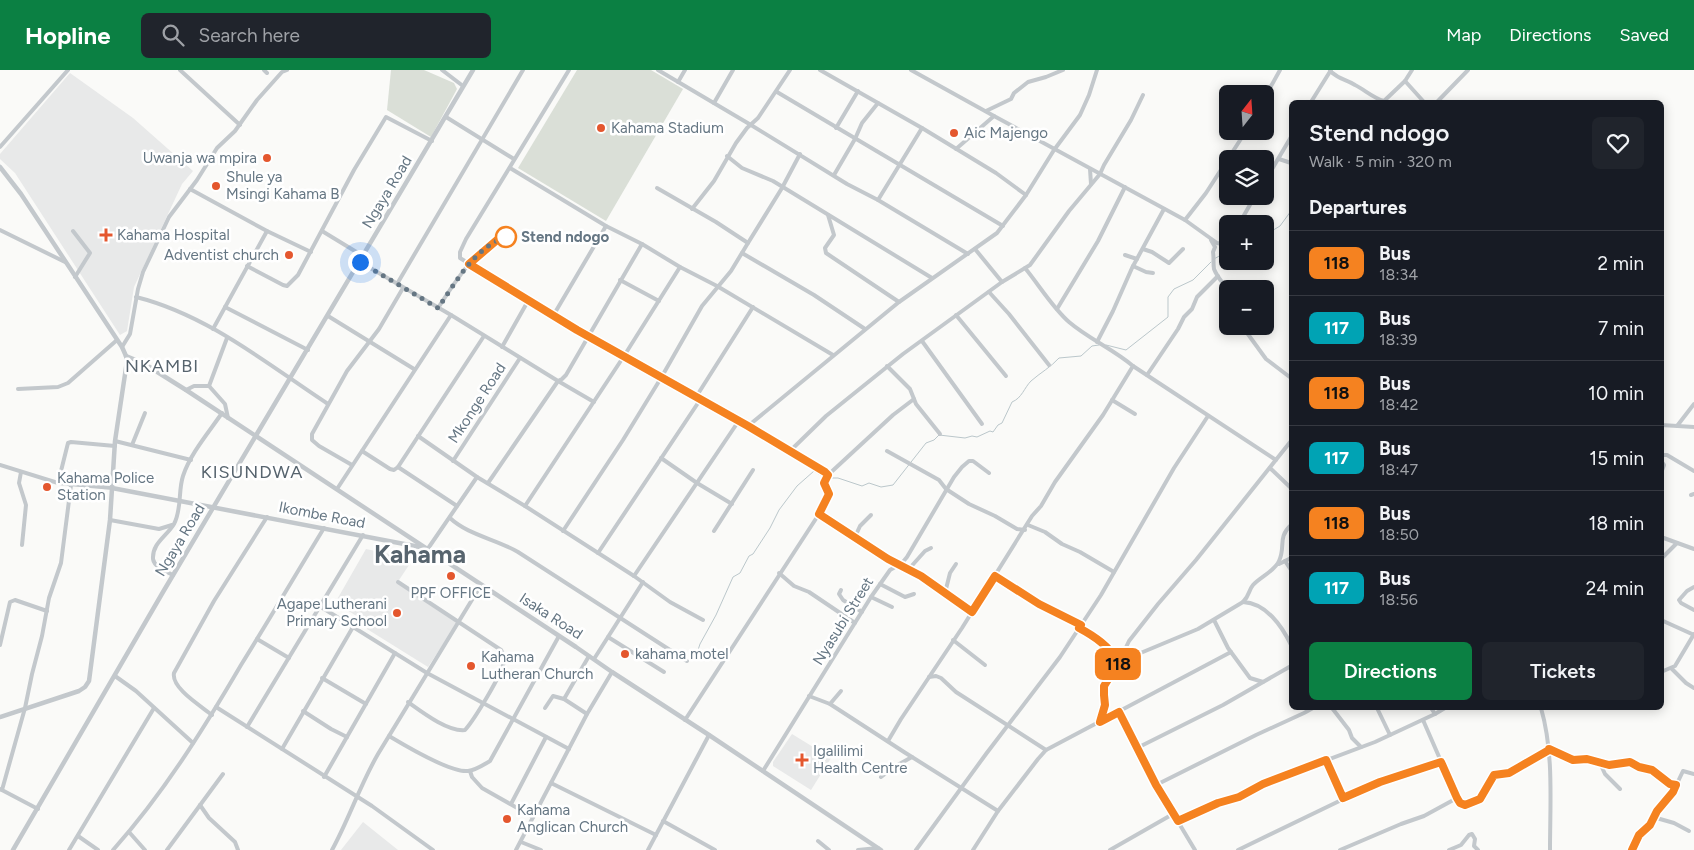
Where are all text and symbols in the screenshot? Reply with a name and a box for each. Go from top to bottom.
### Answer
search box [141,13,491,58]
text: Hopline [25,21,111,50]
icon: search [159,21,187,49]
text: Search here [199,24,300,47]
text: Map [1446,24,1481,46]
text: Directions [1509,24,1591,46]
text: Saved [1619,24,1669,46]
north arrow [1219,85,1274,140]
map controls [1219,85,1274,335]
button: heart [1592,117,1644,169]
text: Stend ndogo [1309,118,1450,147]
place label: Kahama Stadium [611,119,724,137]
marker: Kahama Stadium [595,122,607,134]
place label: Aic Majengo [964,124,1048,142]
marker: Aic Majengo [948,127,960,139]
place label: Uwanja wa mpira [143,149,257,167]
button: layers [1219,150,1274,205]
marker: Uwanja wa mpira [261,152,273,164]
street label: Ngaya Road [358,152,416,232]
text: Walk · 5 min · 320 m [1309,152,1452,171]
place label: Shule ya Msingi Kahama B [226,168,340,203]
marker: Shule ya Msingi Kahama B [210,180,222,192]
text: Departures [1309,196,1407,219]
button: + [1219,215,1274,270]
place label: Kahama Hospital [117,226,230,244]
marker: Stend ndogo [495,226,517,248]
marker: Kahama Hospital [99,228,113,242]
place label: Stend ndogo [521,228,610,246]
text: Bus [1379,242,1410,265]
place label: Adventist church [164,246,279,264]
marker: Adventist church [283,249,295,261]
your location [348,250,373,275]
text: 118 [1323,252,1350,274]
text: 2 min [1598,252,1644,275]
text: 18:34 [1379,265,1418,284]
button: − [1219,280,1274,335]
text: Bus [1379,307,1410,330]
text: 117 [1324,317,1349,339]
text: 7 min [1598,317,1644,340]
text: 18:39 [1379,330,1417,349]
district label: NKAMBI [125,355,199,377]
street label: Mkonge Road [444,359,510,447]
text: Bus [1379,372,1410,395]
text: 118 [1323,382,1350,404]
text: 10 min [1588,382,1644,405]
text: 18:42 [1379,395,1418,414]
text: Bus [1379,437,1410,460]
text: 117 [1324,447,1349,469]
text: 15 min [1589,447,1644,470]
text: 18:47 [1379,460,1418,479]
district label: KISUNDWA [201,461,303,483]
place label: Kahama Police Station [57,469,154,504]
marker: Kahama Police Station [41,481,53,493]
street label: Ikombe Road [277,498,367,532]
street label: Ngaya Road [151,500,209,580]
text: Bus [1379,502,1410,525]
text: 118 [1323,512,1350,534]
text: 18 min [1589,512,1644,535]
text: 18:50 [1379,525,1419,544]
district label: Kahama [374,539,466,569]
text: Bus [1379,567,1410,590]
marker: PPF OFFICE [445,570,457,582]
street label: Nyasubi Street [809,573,877,668]
text: 117 [1324,577,1349,599]
text: 24 min [1586,577,1644,600]
place label: PPF OFFICE [411,584,491,602]
street label: Isaka Road [516,589,586,643]
text: 18:56 [1379,590,1418,609]
place label: Agape Lutherani Primary School [277,595,387,630]
marker: Agape Lutherani Primary School [391,607,403,619]
button: Directions [1309,642,1472,700]
button: Tickets [1482,642,1644,700]
place label: kahama motel [635,645,729,663]
place label: Kahama Lutheran Church [481,648,593,683]
marker: kahama motel [619,648,631,660]
line badge: 118 [1089,648,1147,680]
text: 118 [1105,653,1131,675]
marker: Kahama Lutheran Church [465,660,477,672]
place label: Igalilimi Health Centre [813,742,907,777]
marker: Igalilimi Health Centre [795,753,809,767]
place label: Kahama Anglican Church [517,801,628,836]
marker: Kahama Anglican Church [501,813,513,825]

